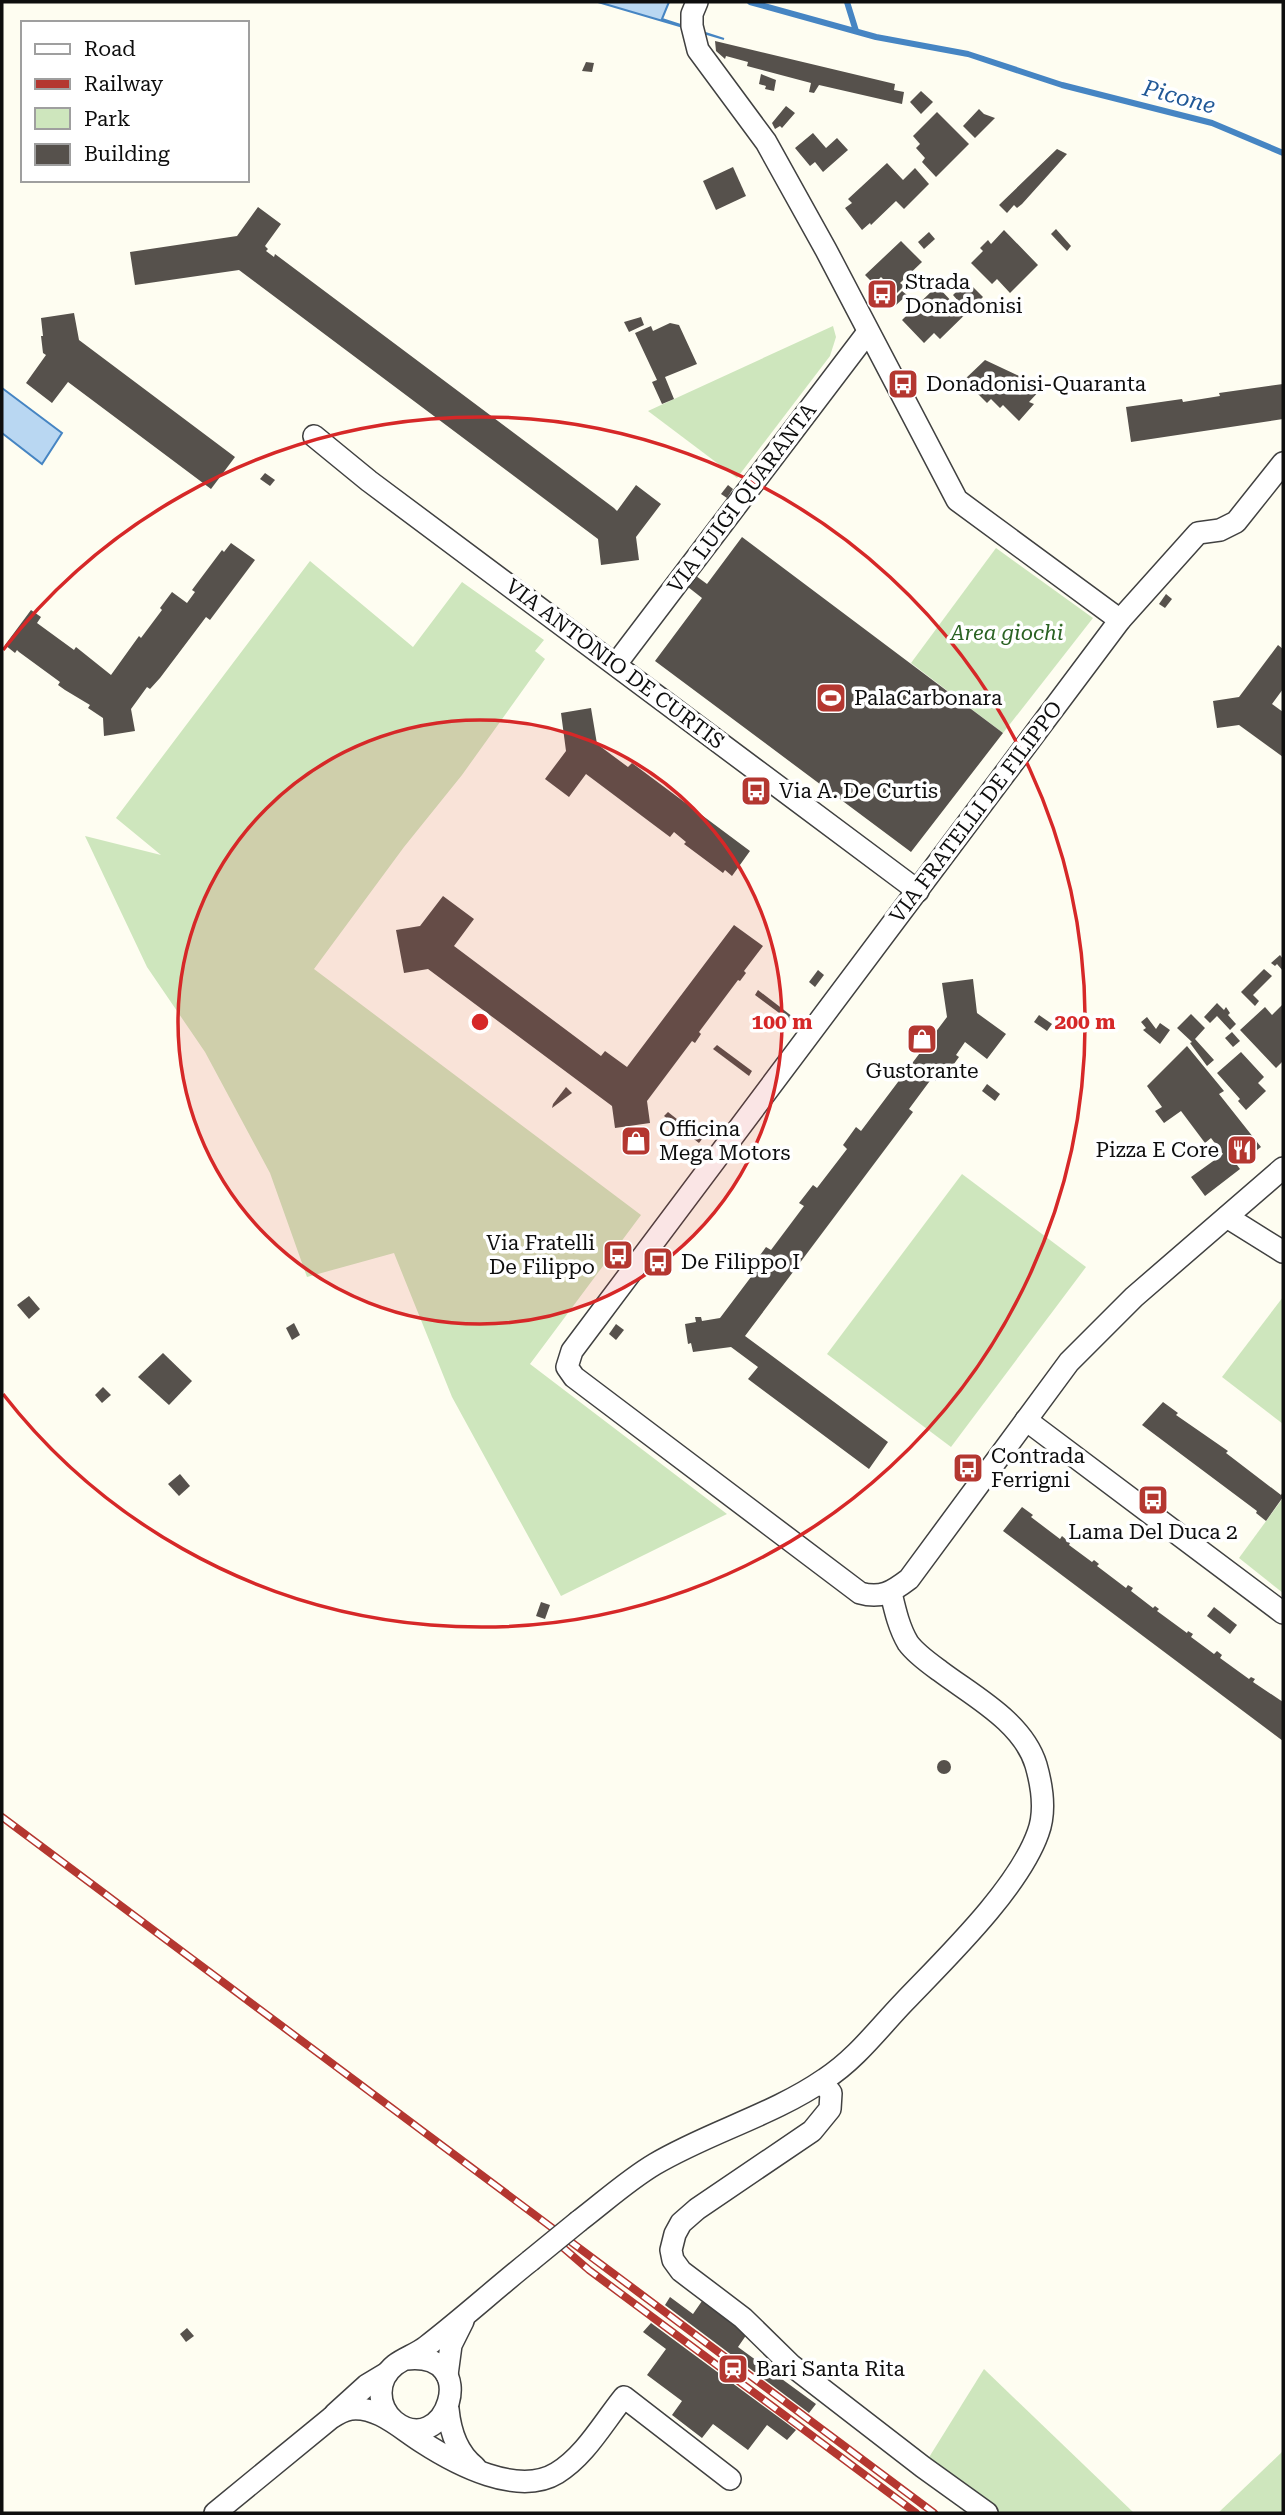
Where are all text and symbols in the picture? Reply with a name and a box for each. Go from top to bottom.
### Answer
legend [21,21,248,182]
text: Road [84,37,136,61]
text: Railway [84,72,164,96]
water label: Picone [1139,74,1218,120]
text: Park [84,107,130,131]
text: Building [84,142,170,166]
place label: Strada Donadonisi [905,270,1023,318]
bus stop icon: Strada Donadonisi [865,277,899,311]
bus stop icon: Donadonisi-Quaranta [886,367,920,401]
place label: Donadonisi-Quaranta [926,372,1147,396]
street label: VIA LUIGI QUARANTA [663,398,821,598]
street label: VIA ANTONIO DE CURTIS [501,574,729,754]
park label: Area giochi [949,621,1063,645]
sports icon: PalaCarbonara [814,681,848,715]
place label: PalaCarbonara [854,686,1003,710]
street label: VIA FRATELLI DE FILIPPO [885,697,1067,927]
bus stop icon: Via A. De Curtis [739,774,773,808]
place label: Via A. De Curtis [779,779,938,803]
centre of rings [468,1010,492,1034]
text: 100 m [752,1010,812,1034]
text: 200 m [1055,1010,1115,1034]
shop icon: Gustorante [905,1022,939,1056]
place label: Gustorante [866,1059,978,1083]
place label: Officina Mega Motors [659,1117,790,1165]
shop icon: Officina Mega Motors [619,1124,653,1158]
restaurant icon: Pizza E Core [1225,1133,1259,1167]
place label: Pizza E Core [1095,1138,1219,1162]
place label: Via Fratelli De Filippo [486,1231,595,1279]
bus stop icon: Via Fratelli De Filippo [601,1238,635,1272]
bus stop icon: De Filippo I [641,1245,675,1279]
place label: De Filippo I [681,1250,800,1274]
place label: Contrada Ferrigni [991,1444,1085,1492]
bus stop icon: Contrada Ferrigni [951,1451,985,1485]
bus stop icon: Lama Del Duca 2 [1136,1483,1170,1517]
place label: Lama Del Duca 2 [1068,1520,1238,1544]
station icon: Bari Santa Rita [716,2352,750,2386]
place label: Bari Santa Rita [756,2357,906,2381]

